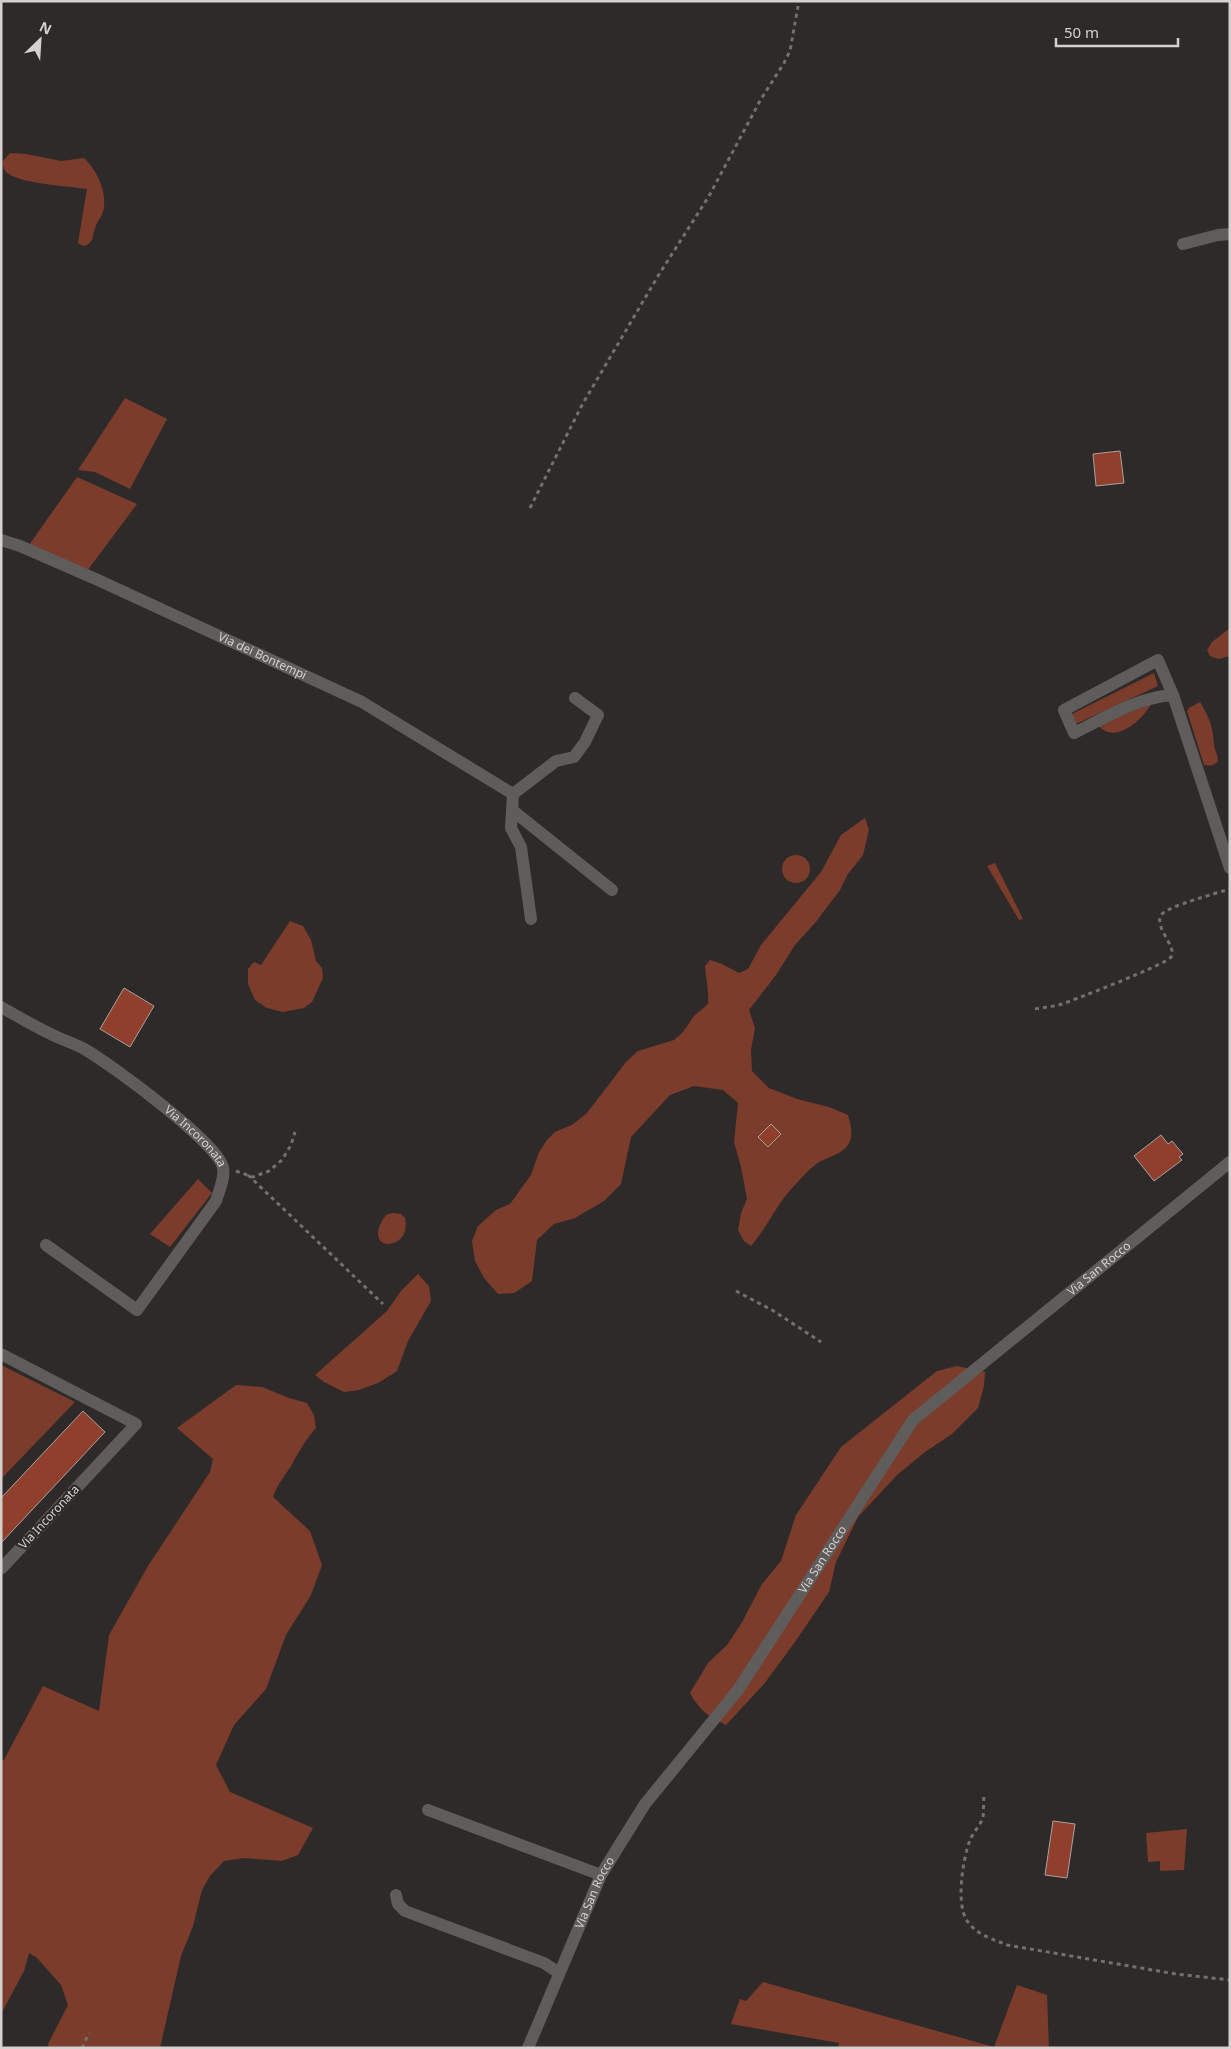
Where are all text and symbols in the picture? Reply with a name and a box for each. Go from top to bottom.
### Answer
north arrow [15,15,65,65]
scale bar [1056,15,1178,47]
text: N [37,17,55,39]
text: 50 m [1064,22,1099,42]
street label: Via dei Bontempi [215,628,310,683]
street label: Via Incoronata [161,1101,231,1170]
street label: Via San Rocco [1063,1237,1134,1299]
street label: Via Incoronata [15,1481,83,1552]
street label: Via San Rocco [794,1522,850,1596]
street label: Via San Rocco [570,1853,618,1931]

